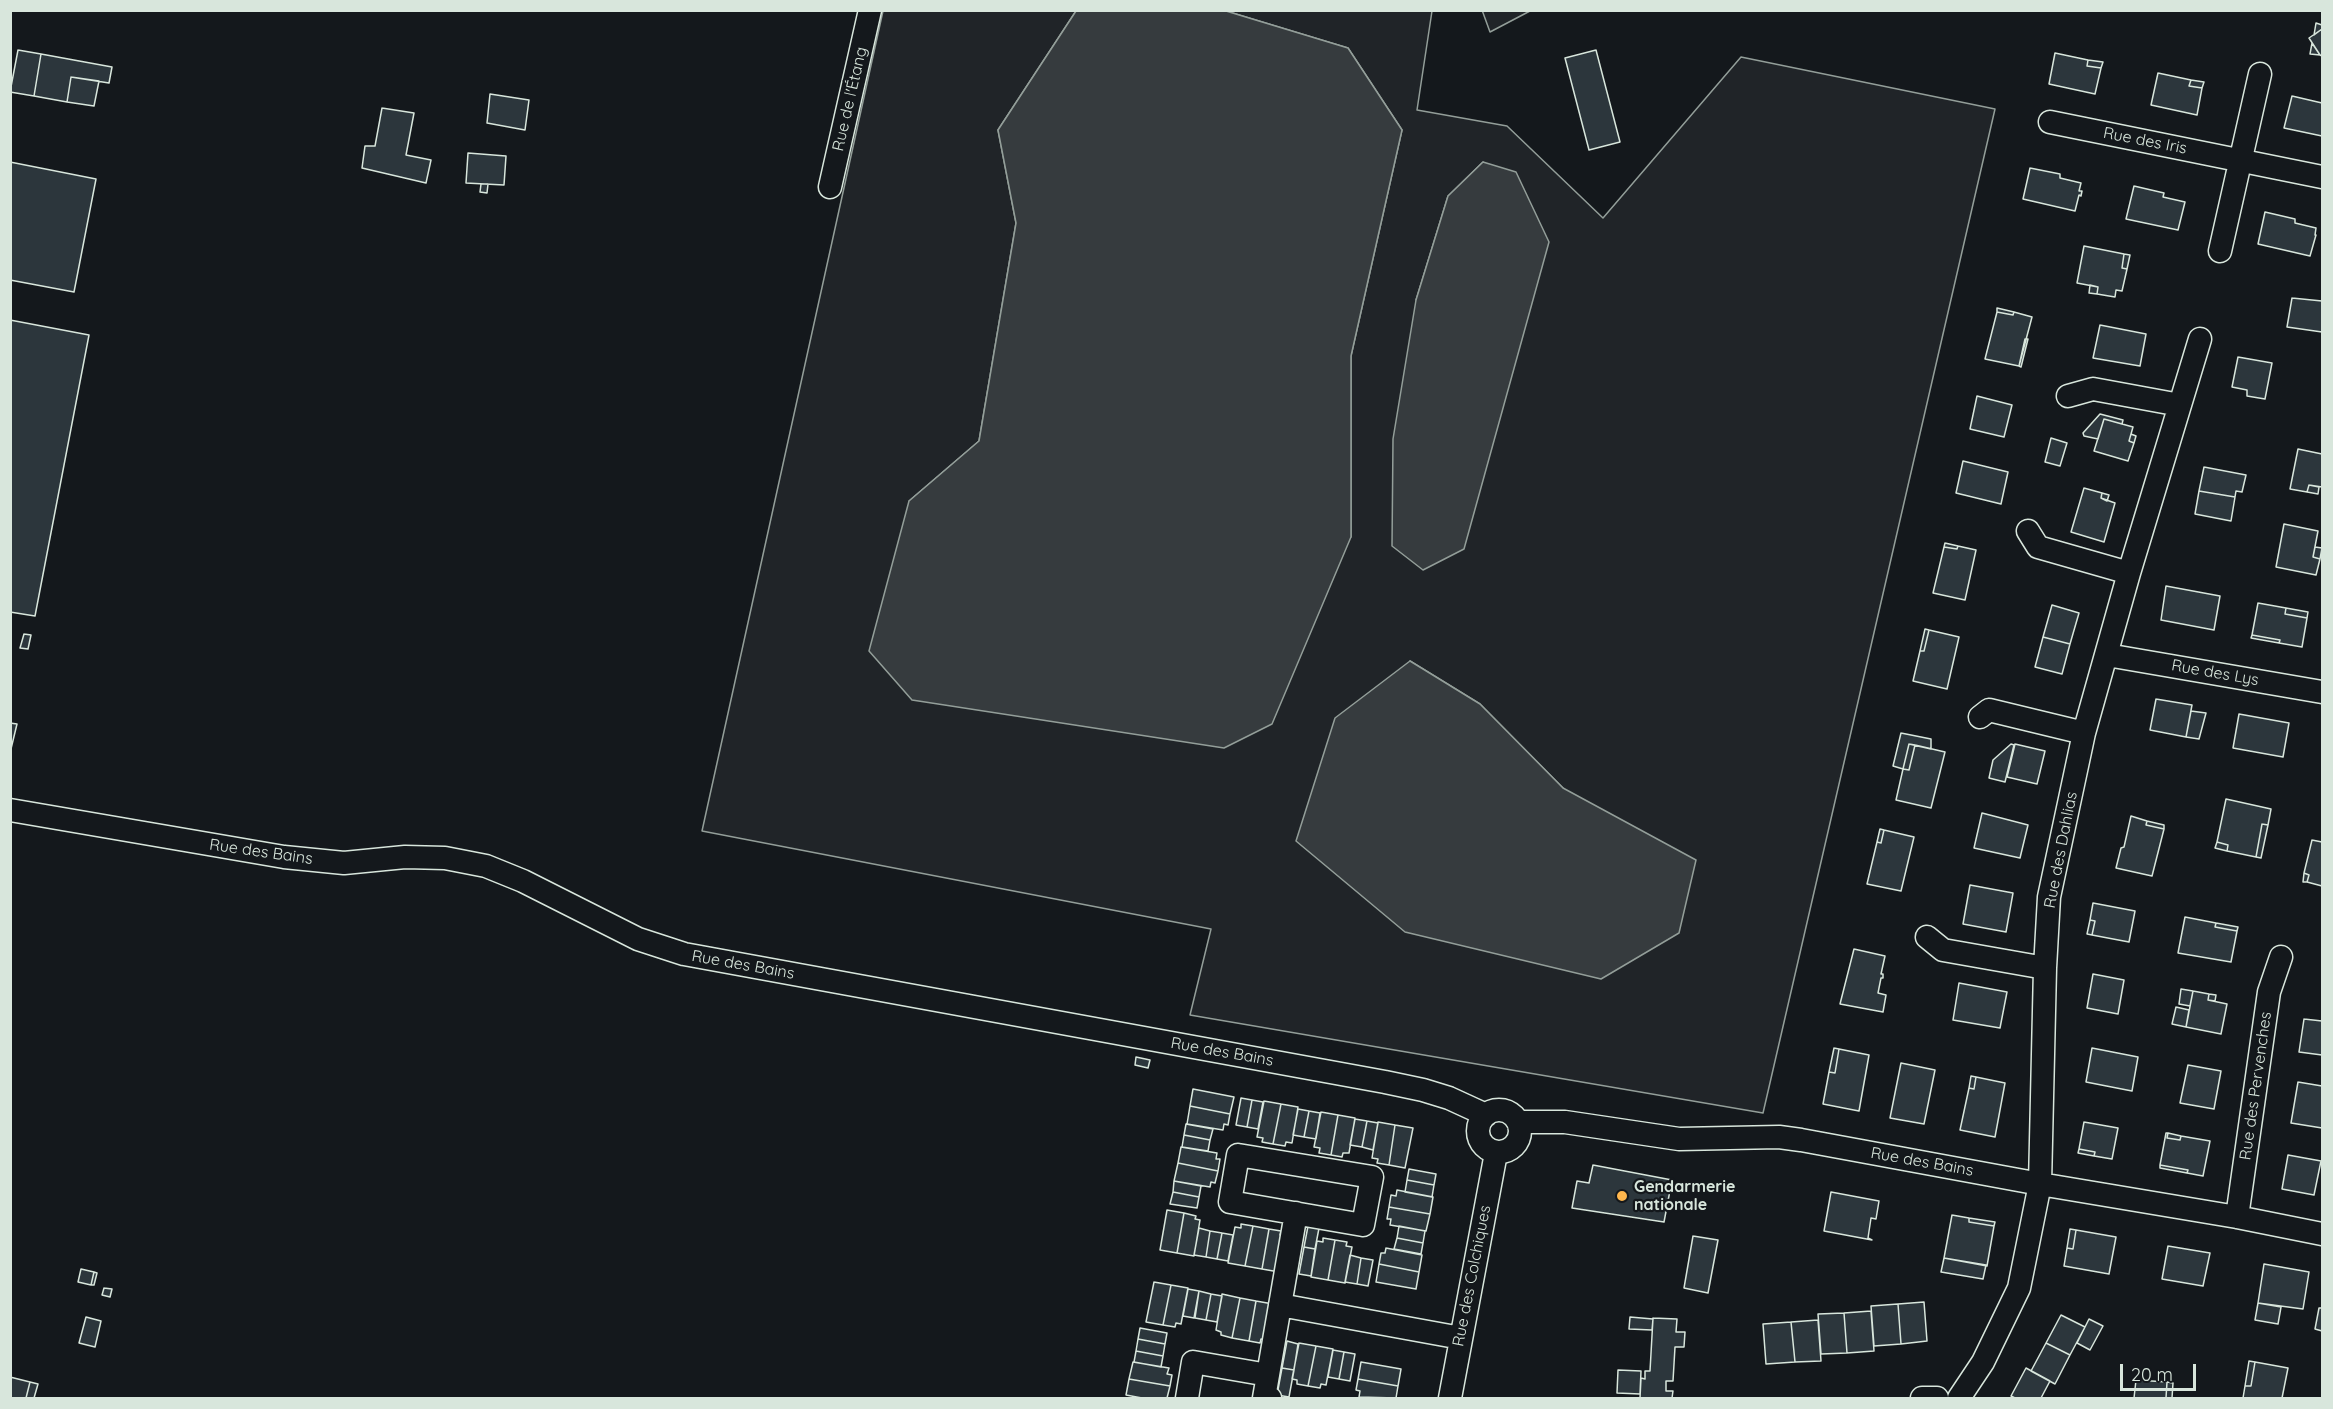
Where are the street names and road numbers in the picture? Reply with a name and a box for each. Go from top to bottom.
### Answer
street label: Rue de l'Étang [829,45,871,153]
street label: Rue des Iris [2102,123,2188,159]
street label: Rue des Lys [2170,656,2260,690]
street label: Rue des Dahlias [2040,790,2082,910]
street label: Rue des Bains [208,835,314,869]
street label: Rue des Bains [690,947,796,983]
street label: Rue des Pervenches [2236,1011,2276,1161]
street label: Rue des Bains [1169,1034,1275,1070]
street label: Rue des Bains [1869,1144,1975,1180]
street label: Rue des Colchiques [1449,1204,1495,1348]

